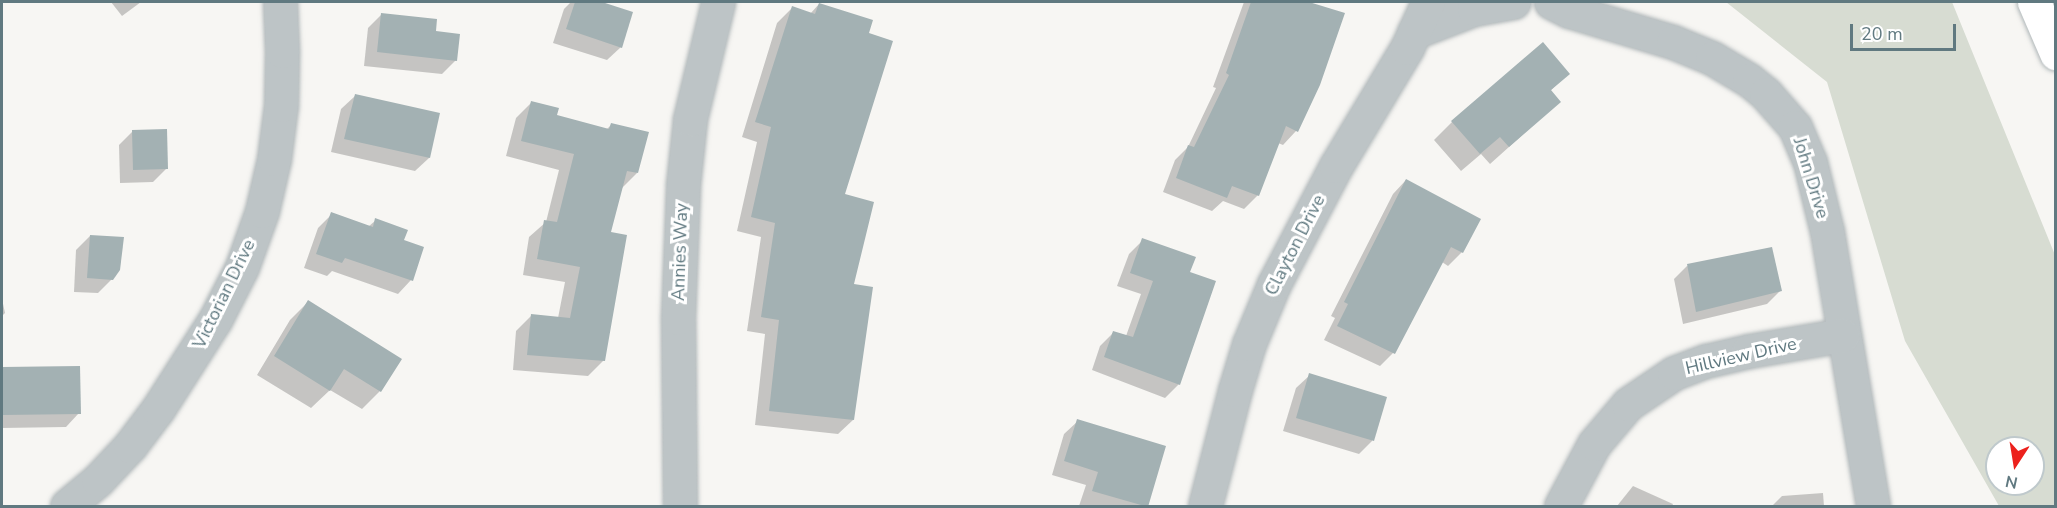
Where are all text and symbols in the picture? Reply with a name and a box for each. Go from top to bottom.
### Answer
scale bar [1853,12,1960,50]
text: 20 m [1861,22,1903,46]
street label: John Drive [1788,135,1834,221]
street label: Clayton Drive [1260,191,1330,299]
street label: Annies Way [667,203,693,301]
street label: Victorian Drive [188,236,260,352]
street label: Hillview Drive [1683,333,1799,379]
north arrow [1985,436,2045,496]
text: N [2004,470,2020,494]

